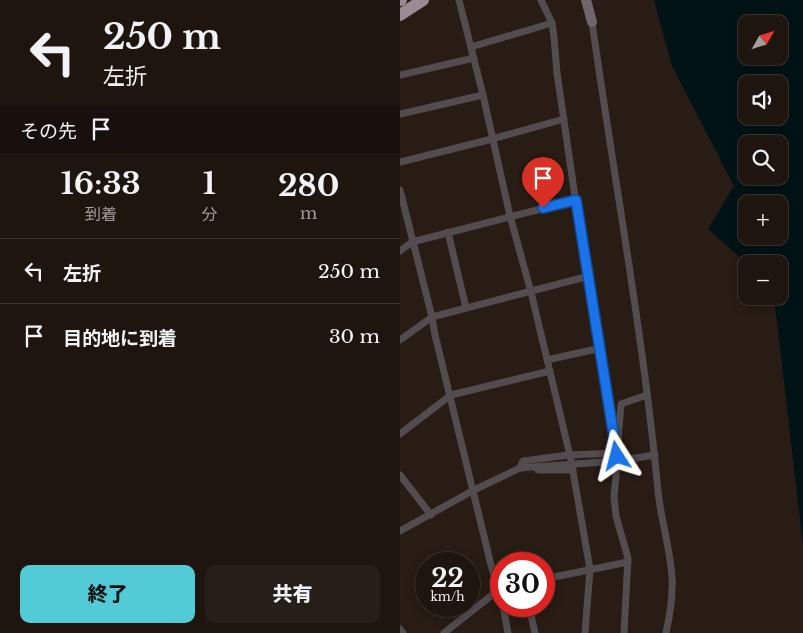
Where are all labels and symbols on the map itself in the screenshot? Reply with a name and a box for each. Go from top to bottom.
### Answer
north arrow [738,15,788,65]
pin [522,157,564,208]
position arrow [590,429,642,481]
speed limit sign: 30 [490,552,555,617]

